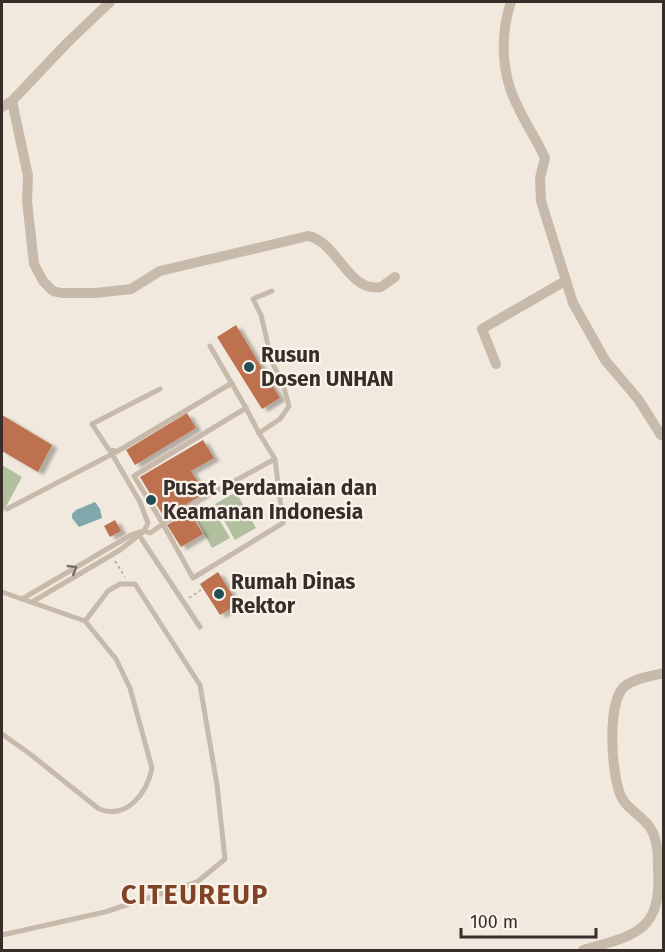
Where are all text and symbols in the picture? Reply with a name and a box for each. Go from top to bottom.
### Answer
place label: Rusun Dosen UNHAN [261,342,394,392]
marker: Rusun Dosen UNHAN [242,360,256,374]
place label: Pusat Perdamaian dan Keamanan Indonesia [163,475,377,525]
marker: Pusat Perdamaian dan Keamanan Indonesia [144,493,158,507]
one-way arrow [67,565,77,576]
place label: Rumah Dinas Rektor [231,569,355,619]
marker: Rumah Dinas Rektor [212,587,226,601]
district label: CITEUREUP [121,879,269,911]
scale bar [461,901,596,939]
text: 100 m [470,911,518,933]

